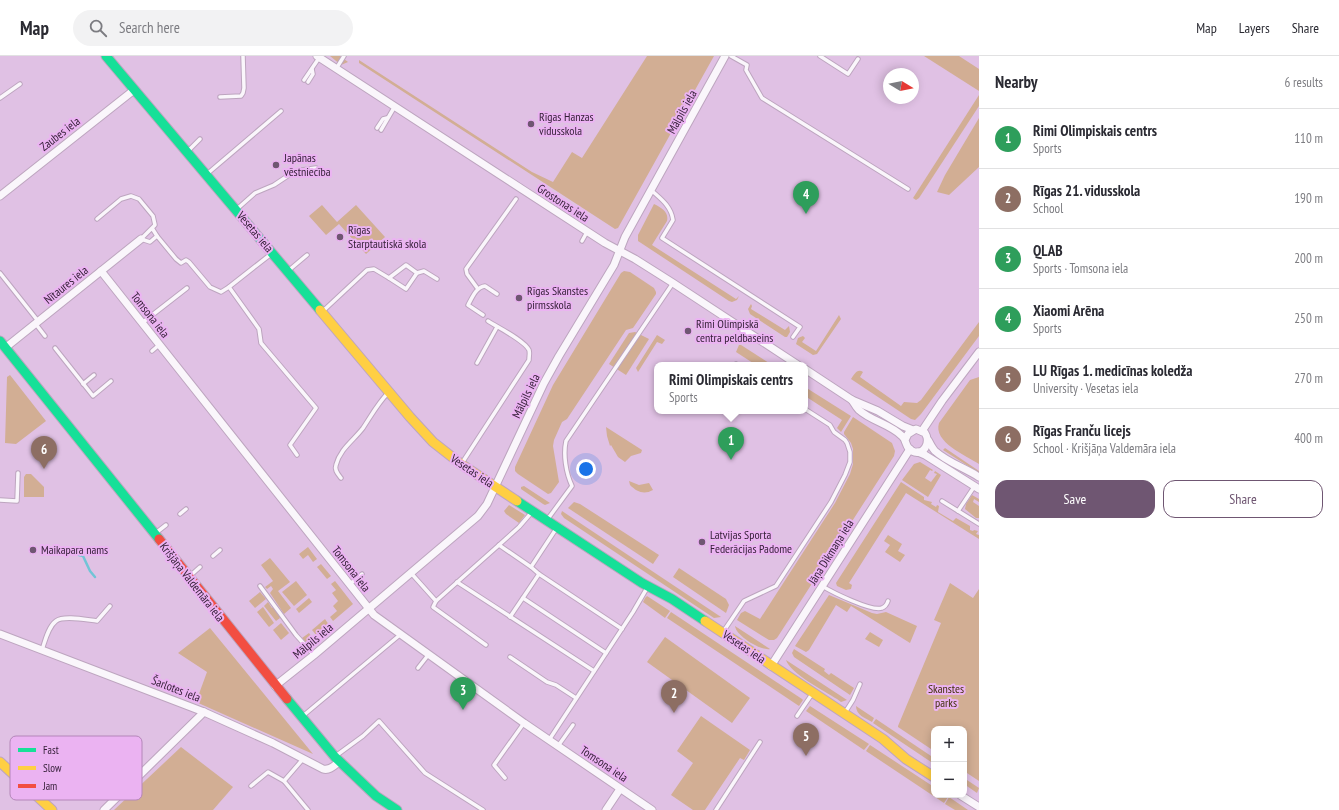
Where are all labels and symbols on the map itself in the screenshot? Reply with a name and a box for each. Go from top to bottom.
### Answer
north arrow [883,68,919,104]
street label: Mālpils iela [663,87,700,136]
place label: Rīgas Hanzas vidusskola [539,109,594,138]
street label: Zaubes iela [37,113,83,154]
marker: Rīgas Hanzas vidusskola [526,119,536,129]
place label: Japānas vēstniecība [283,150,331,179]
marker: Japānas vēstniecība [271,160,281,170]
street label: Grostonas iela [535,180,592,225]
pin: 4 [793,181,819,214]
street label: Vesetas iela [233,207,277,255]
place label: Rīgas Starptautiskā skola [348,222,427,251]
marker: Rīgas Starptautiskā skola [335,232,345,242]
street label: Nītaures iela [41,262,91,307]
place label: Rīgas Skanstes pirmsskola [527,283,588,312]
street label: Tomsona iela [128,289,173,341]
marker: Rīgas Skanstes pirmsskola [514,293,524,303]
place label: Rimi Olimpiskā centra peldbaseins [696,316,773,345]
marker: Rimi Olimpiskā centra peldbaseins [683,326,693,336]
street label: Mālpils iela [508,371,543,420]
pin: 1 [718,427,744,460]
pin: 6 [31,436,57,469]
street label: Vesetas iela [447,450,497,491]
your location [576,459,596,479]
street label: Jāņa Dikmaņa iela [804,516,857,588]
place label: Latvijas Sporta Federācijas Padome [710,527,792,556]
marker: Latvijas Sporta Federācijas Padome [697,537,707,547]
street label: Krišjāņa Valdemāra iela [157,539,228,624]
place label: Maikapara nams [41,542,108,557]
street label: Tomsona iela [329,543,374,595]
marker: Maikapara nams [28,545,38,555]
street label: Mālpils iela [290,619,336,662]
street label: Vesetas iela [719,626,769,667]
street label: Šarlotes iela [150,672,203,705]
pin: 3 [450,677,476,710]
pin: 2 [661,680,687,713]
park label: Skanstes parks [928,681,964,710]
pin: 5 [793,723,819,756]
legend [10,736,142,800]
street label: Tomsona iela [578,742,631,785]
text: Fast [43,743,59,757]
text: Slow [43,761,62,775]
text: Jam [42,779,57,793]

